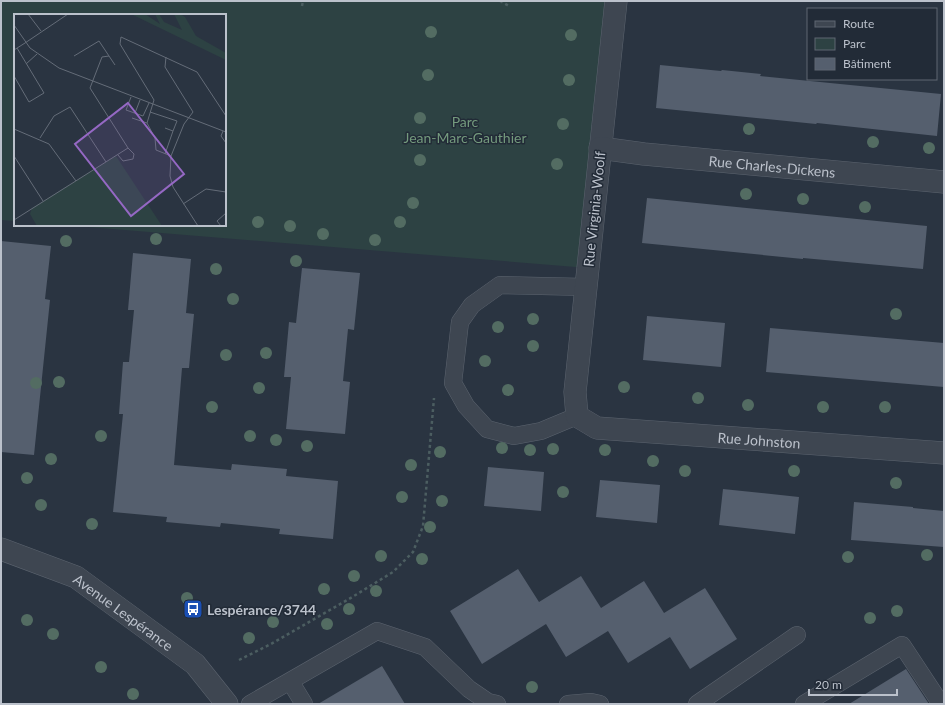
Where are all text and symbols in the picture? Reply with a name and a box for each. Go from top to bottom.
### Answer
legend [807,8,937,80]
inset map [14,14,226,226]
text: Route [843,16,874,31]
text: Parc [843,36,866,51]
text: Bâtiment [843,56,892,71]
park label: Parc Jean-Marc-Gauthier [404,113,526,146]
street label: Rue Virginia-Woolf [579,150,609,268]
street label: Rue Charles-Dickens [708,152,836,180]
street label: Rue Johnston [717,428,801,451]
street label: Avenue Lespérance [70,570,177,654]
bus stop icon: Lespérance/3744 [182,598,204,620]
place label: Lespérance/3744 [207,601,316,618]
scale bar [809,671,897,697]
text: 20 m [815,677,842,692]

